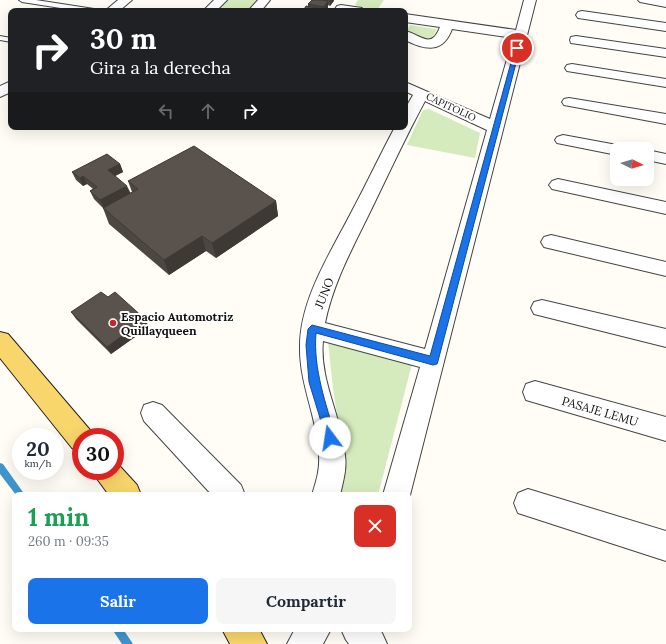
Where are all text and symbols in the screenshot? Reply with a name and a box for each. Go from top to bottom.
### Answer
text: 30 m [90,21,157,57]
icon: right [24,24,76,76]
pin [500,31,534,65]
icon: arrive [506,37,528,59]
text: Gira a la derecha [90,56,231,79]
street label: CAPITOLIO [424,90,478,124]
icon: left [155,100,177,122]
icon: ahead [197,100,219,122]
icon: right [239,100,261,122]
north arrow [610,142,654,186]
map controls [610,142,654,186]
street label: JUNO [311,275,337,312]
place label: Espacio Automotriz Quillayqueen [121,309,233,338]
marker: Espacio Automotriz Quillayqueen [108,318,118,328]
street label: PASAJE LEMU [560,393,640,429]
position arrow [309,417,351,459]
speed limit sign: 30 [72,428,124,480]
text: 20 [26,436,50,461]
text: km/h [24,457,52,470]
text: 1 min [28,502,89,533]
button: close [354,505,396,547]
text: 260 m · 09:35 [28,533,109,550]
button: Salir [28,578,208,624]
button: Compartir [216,578,396,624]

